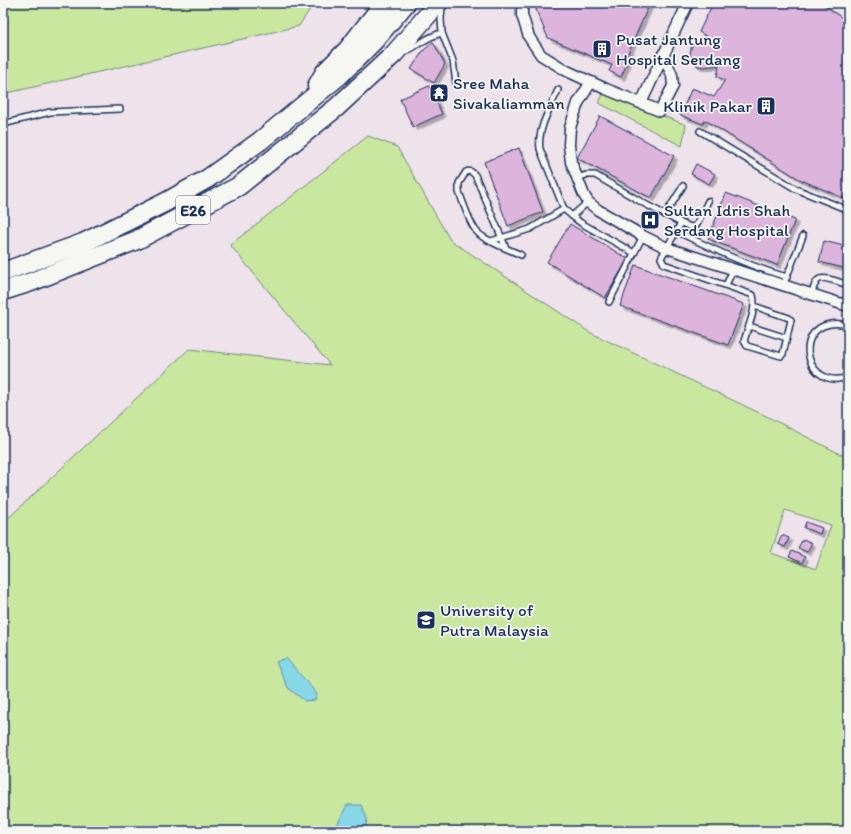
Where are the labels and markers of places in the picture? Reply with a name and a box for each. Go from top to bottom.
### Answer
place label: Pusat Jantung Hospital Serdang [616,29,741,69]
building icon: Pusat Jantung Hospital Serdang [591,38,613,60]
place label: Sree Maha Sivakaliamman [453,73,565,113]
temple icon: Sree Maha Sivakaliamman [428,82,450,104]
building icon: Klinik Pakar [755,95,777,117]
place label: Klinik Pakar [663,96,753,116]
place label: Sultan Idris Shah Serdang Hospital [664,200,790,240]
hospital icon: Sultan Idris Shah Serdang Hospital [639,209,661,231]
place label: University of Putra Malaysia [440,600,549,640]
school or university icon: University of Putra Malaysia [415,609,437,631]

